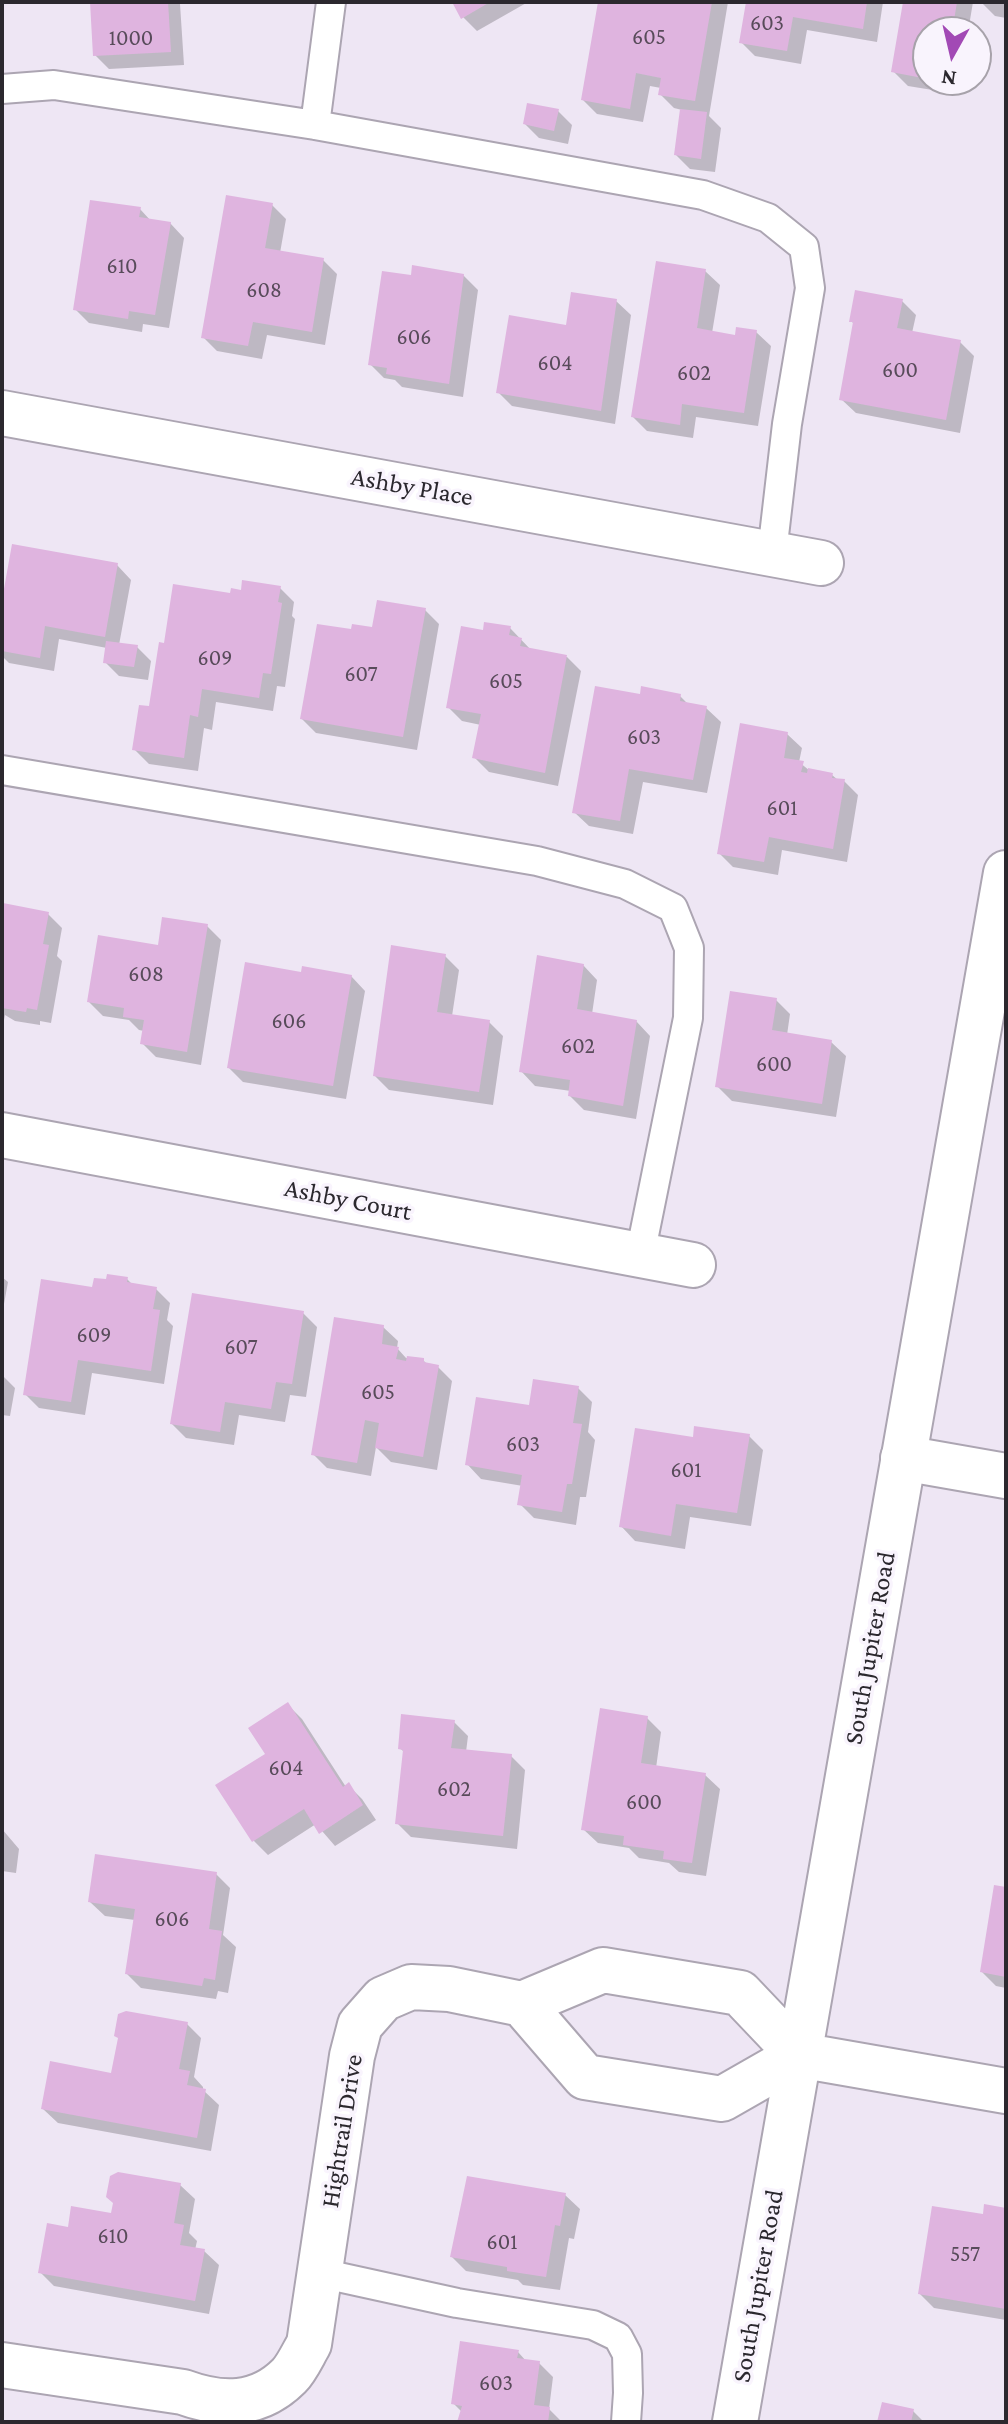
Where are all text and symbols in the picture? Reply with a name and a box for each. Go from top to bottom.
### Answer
house number: 603 [750,10,784,36]
north arrow [912,16,992,96]
house number: 605 [632,24,666,50]
house number: 1000 [109,25,153,51]
text: N [940,65,958,92]
house number: 610 [107,253,137,279]
house number: 608 [246,277,282,303]
house number: 606 [397,324,431,350]
house number: 604 [538,350,572,376]
house number: 600 [882,357,918,383]
house number: 602 [677,360,711,386]
street label: Ashby Place [349,461,475,513]
house number: 609 [198,645,232,671]
house number: 607 [344,661,378,687]
house number: 605 [489,668,523,694]
house number: 603 [627,724,661,750]
house number: 601 [767,795,797,821]
house number: 608 [128,961,164,987]
house number: 606 [272,1008,306,1034]
house number: 602 [561,1033,595,1059]
house number: 600 [756,1051,792,1077]
street label: Ashby Court [282,1172,414,1228]
house number: 609 [77,1322,111,1348]
house number: 607 [224,1334,258,1360]
house number: 605 [361,1379,395,1405]
house number: 603 [506,1431,540,1457]
house number: 601 [671,1457,701,1483]
street label: South Jupiter Road [838,1549,902,1747]
house number: 604 [269,1755,303,1781]
house number: 602 [437,1776,471,1802]
house number: 600 [626,1789,662,1815]
house number: 606 [155,1906,189,1932]
street label: Hightrail Drive [314,2052,370,2210]
street label: South Jupiter Road [726,2187,790,2385]
house number: 610 [98,2223,128,2249]
house number: 601 [487,2229,517,2255]
house number: 557 [950,2241,980,2267]
house number: 603 [479,2370,513,2396]

